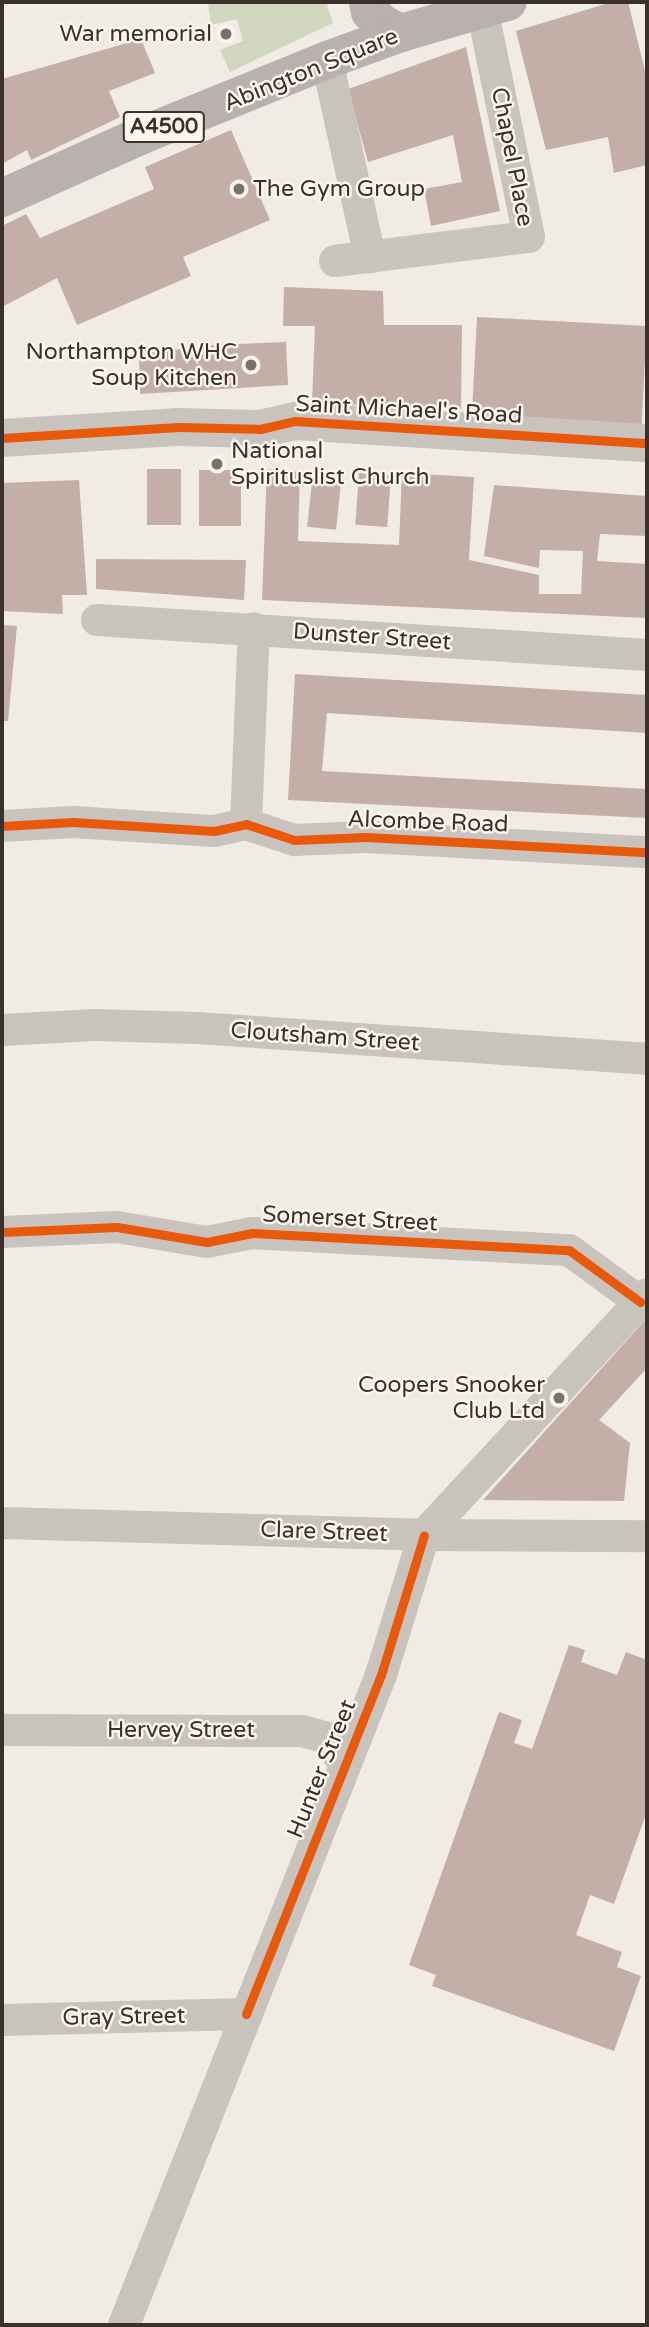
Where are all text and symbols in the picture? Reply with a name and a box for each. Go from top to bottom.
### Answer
place label: War memorial [60,20,212,48]
street label: Abington Square [220,22,402,118]
marker: War memorial [218,26,234,42]
street label: Chapel Place [485,85,539,229]
road number: A4500 [122,110,206,144]
place label: The Gym Group [253,175,425,203]
marker: The Gym Group [231,181,247,197]
place label: Northampton WHC Soup Kitchen [26,338,237,392]
marker: Northampton WHC Soup Kitchen [243,357,259,373]
street label: Saint Michael's Road [295,390,523,430]
place label: National Spirituslist Church [231,437,429,491]
marker: National Spirituslist Church [209,456,225,472]
street label: Dunster Street [292,618,452,656]
street label: Alcombe Road [347,805,509,839]
street label: Cloutsham Street [230,1017,420,1057]
street label: Somerset Street [262,1201,438,1237]
place label: Coopers Snooker Club Ltd [358,1371,545,1425]
marker: Coopers Snooker Club Ltd [551,1390,567,1406]
street label: Clare Street [260,1516,388,1548]
street label: Hunter Street [282,1696,362,1842]
street label: Hervey Street [107,1716,255,1744]
street label: Gray Street [62,2002,186,2032]

